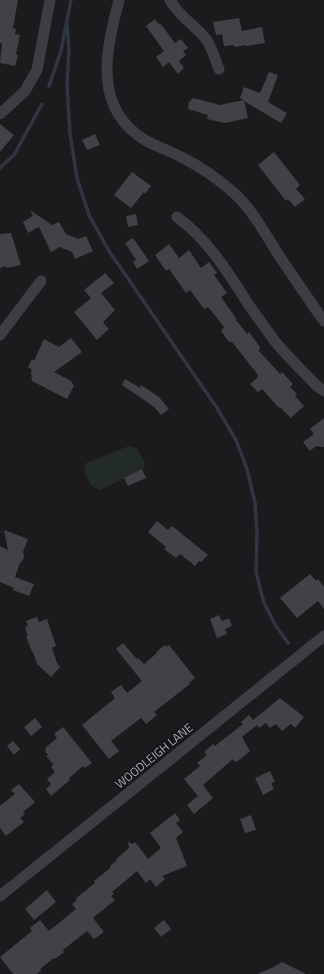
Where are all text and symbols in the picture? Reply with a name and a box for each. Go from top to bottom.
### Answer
street label: WOODLEIGH LANE [111,718,197,793]

